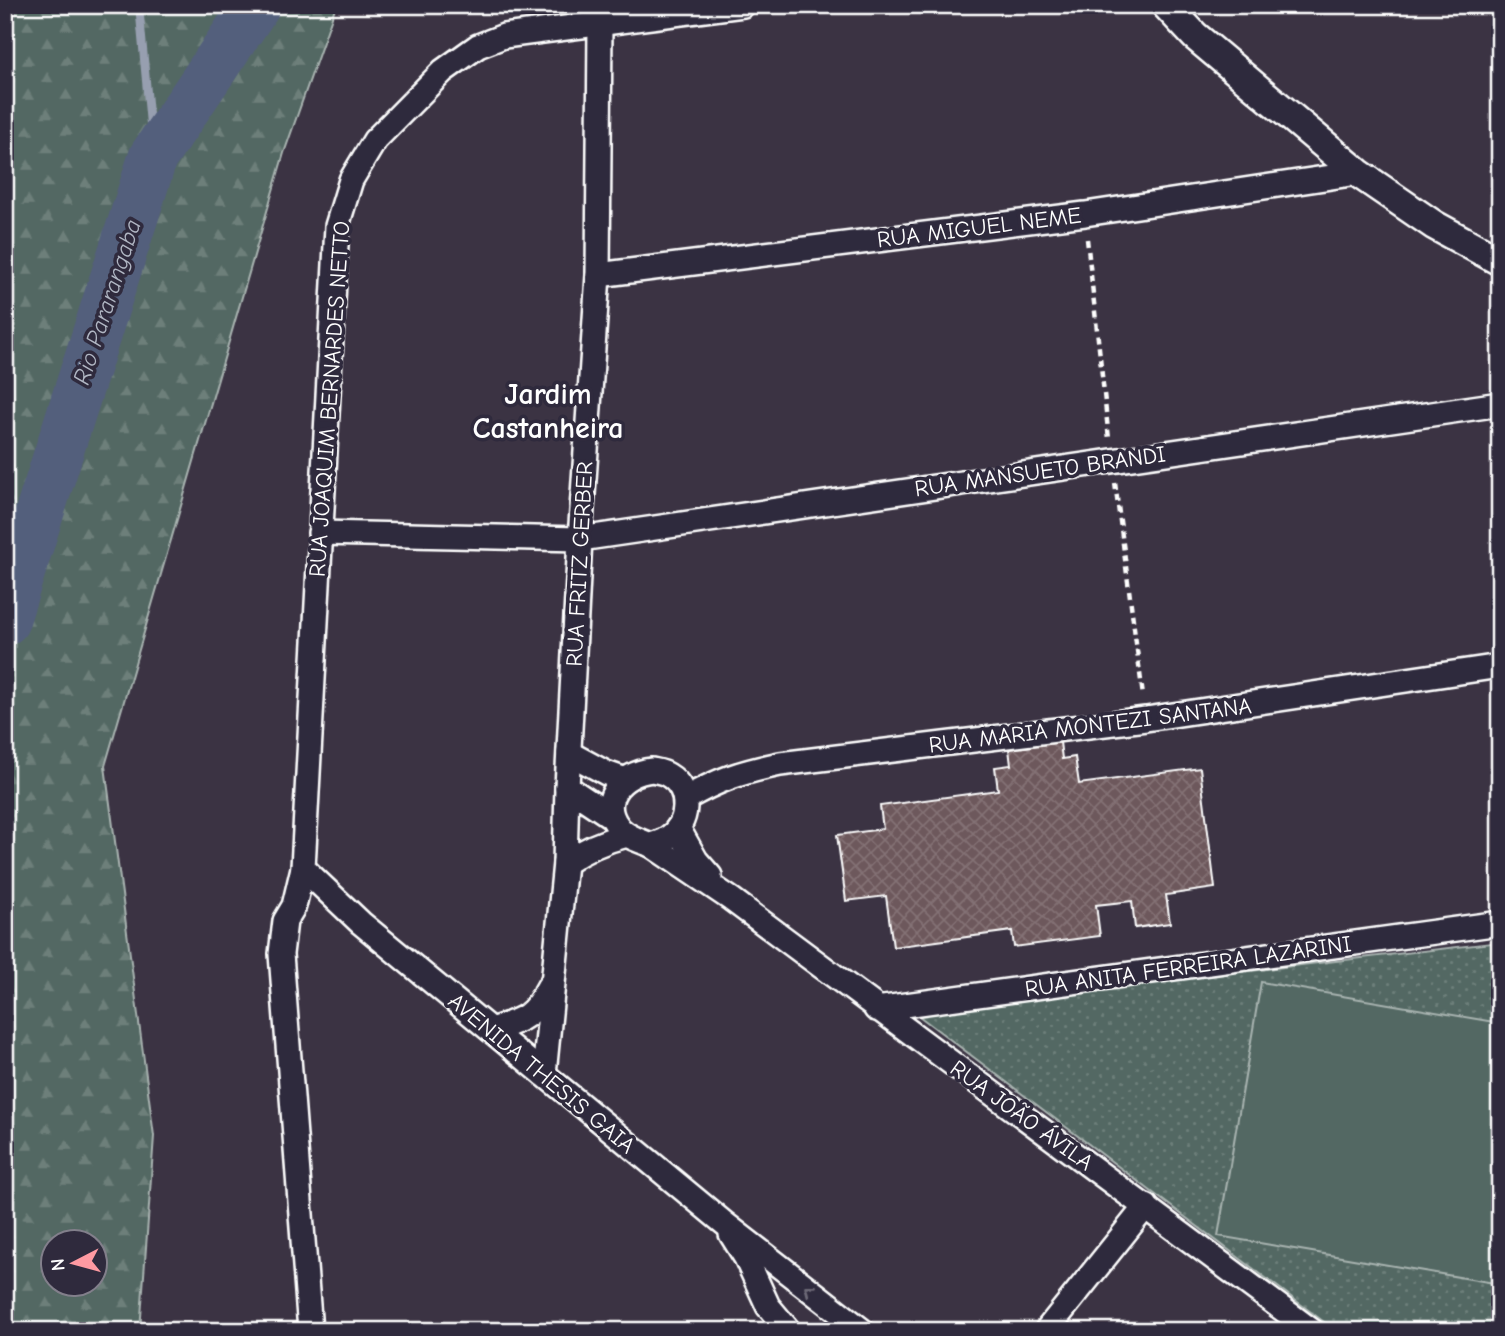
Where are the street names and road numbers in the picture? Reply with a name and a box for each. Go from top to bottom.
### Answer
street label: RUA MIGUEL NEME [875,202,1083,253]
street label: RUA JOAQUIM BERNARDES NETTO [304,220,355,578]
street label: RUA MANSUETO BRANDI [913,441,1167,502]
street label: RUA FRITZ GERBER [561,461,598,667]
street label: RUA MARIA MONTEZI SANTANA [927,692,1253,759]
street label: RUA ANITA FERREIRA LAZARINI [1023,930,1353,1003]
street label: AVENIDA THESIS GAIA [443,988,640,1159]
street label: RUA JOÃO ÁVILA [945,1055,1098,1176]

